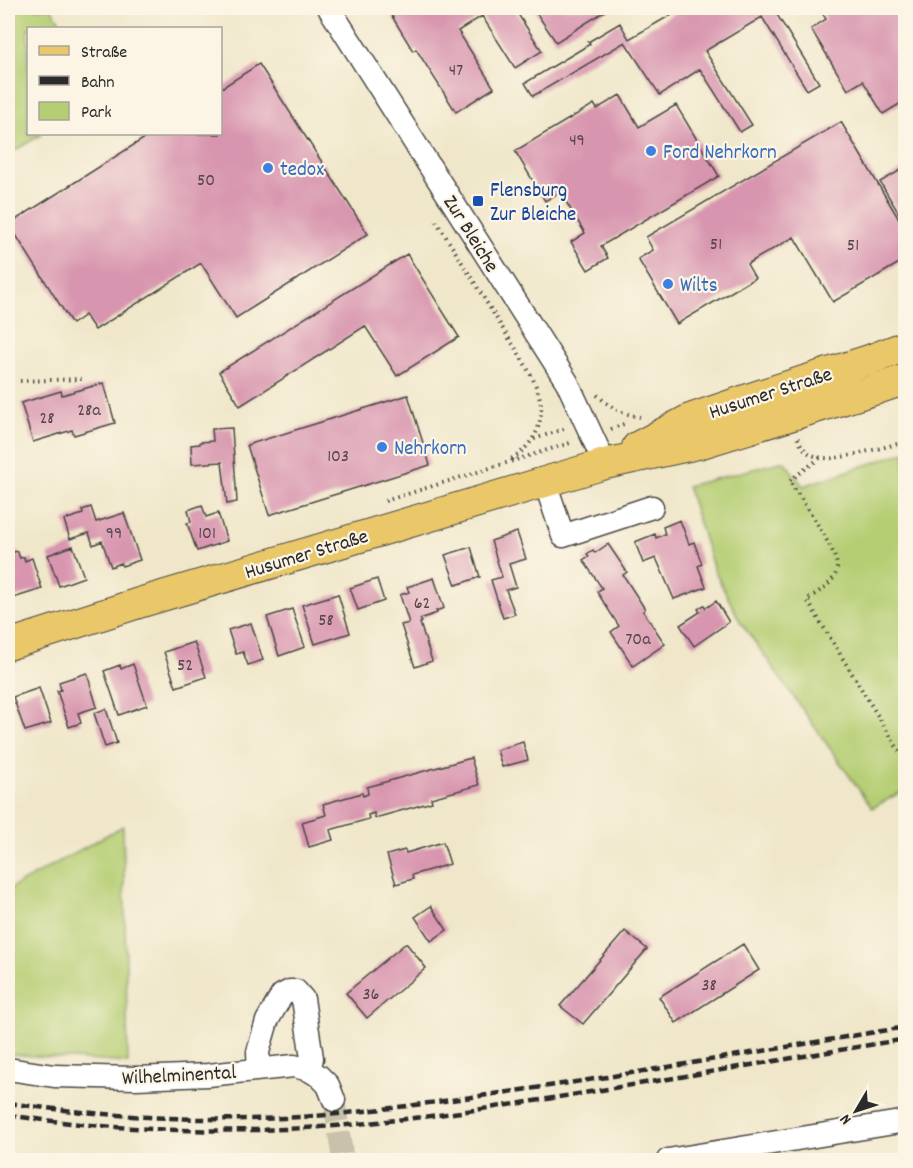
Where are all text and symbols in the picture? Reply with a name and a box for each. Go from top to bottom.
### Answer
legend [27,27,222,135]
text: Straße [81,41,127,66]
house number: 47 [449,59,463,84]
text: Bahn [81,71,115,96]
text: Park [81,101,112,126]
house number: 49 [569,129,585,154]
place label: Ford Nehrkorn [663,139,777,169]
marker: Ford Nehrkorn [644,144,658,158]
place label: tedox [280,156,324,186]
marker: tedox [261,161,275,175]
house number: 50 [197,169,215,194]
place label: Flensburg Zur Bleiche [490,177,576,231]
street label: Zur Bleiche [434,190,505,279]
marker: Flensburg Zur Bleiche [471,194,485,208]
house number: 51 [710,233,722,258]
house number: 51 [847,234,859,259]
place label: Wilts [680,272,718,302]
marker: Wilts [661,277,675,291]
street label: Husumer Straße [706,361,836,429]
house number: 28a [77,399,101,424]
house number: 28 [39,407,55,432]
place label: Nehrkorn [394,435,466,465]
marker: Nehrkorn [375,440,389,454]
house number: 103 [327,445,349,470]
house number: 99 [106,522,122,547]
house number: 101 [198,522,216,547]
street label: Husumer Straße [241,523,372,589]
house number: 62 [414,592,430,617]
house number: 58 [318,609,334,634]
house number: 70a [625,628,651,653]
house number: 52 [177,654,193,679]
house number: 38 [701,974,717,999]
house number: 36 [363,983,379,1008]
street label: Wilhelminental [121,1059,237,1095]
north arrow [826,1081,886,1141]
text: N [835,1108,858,1129]

